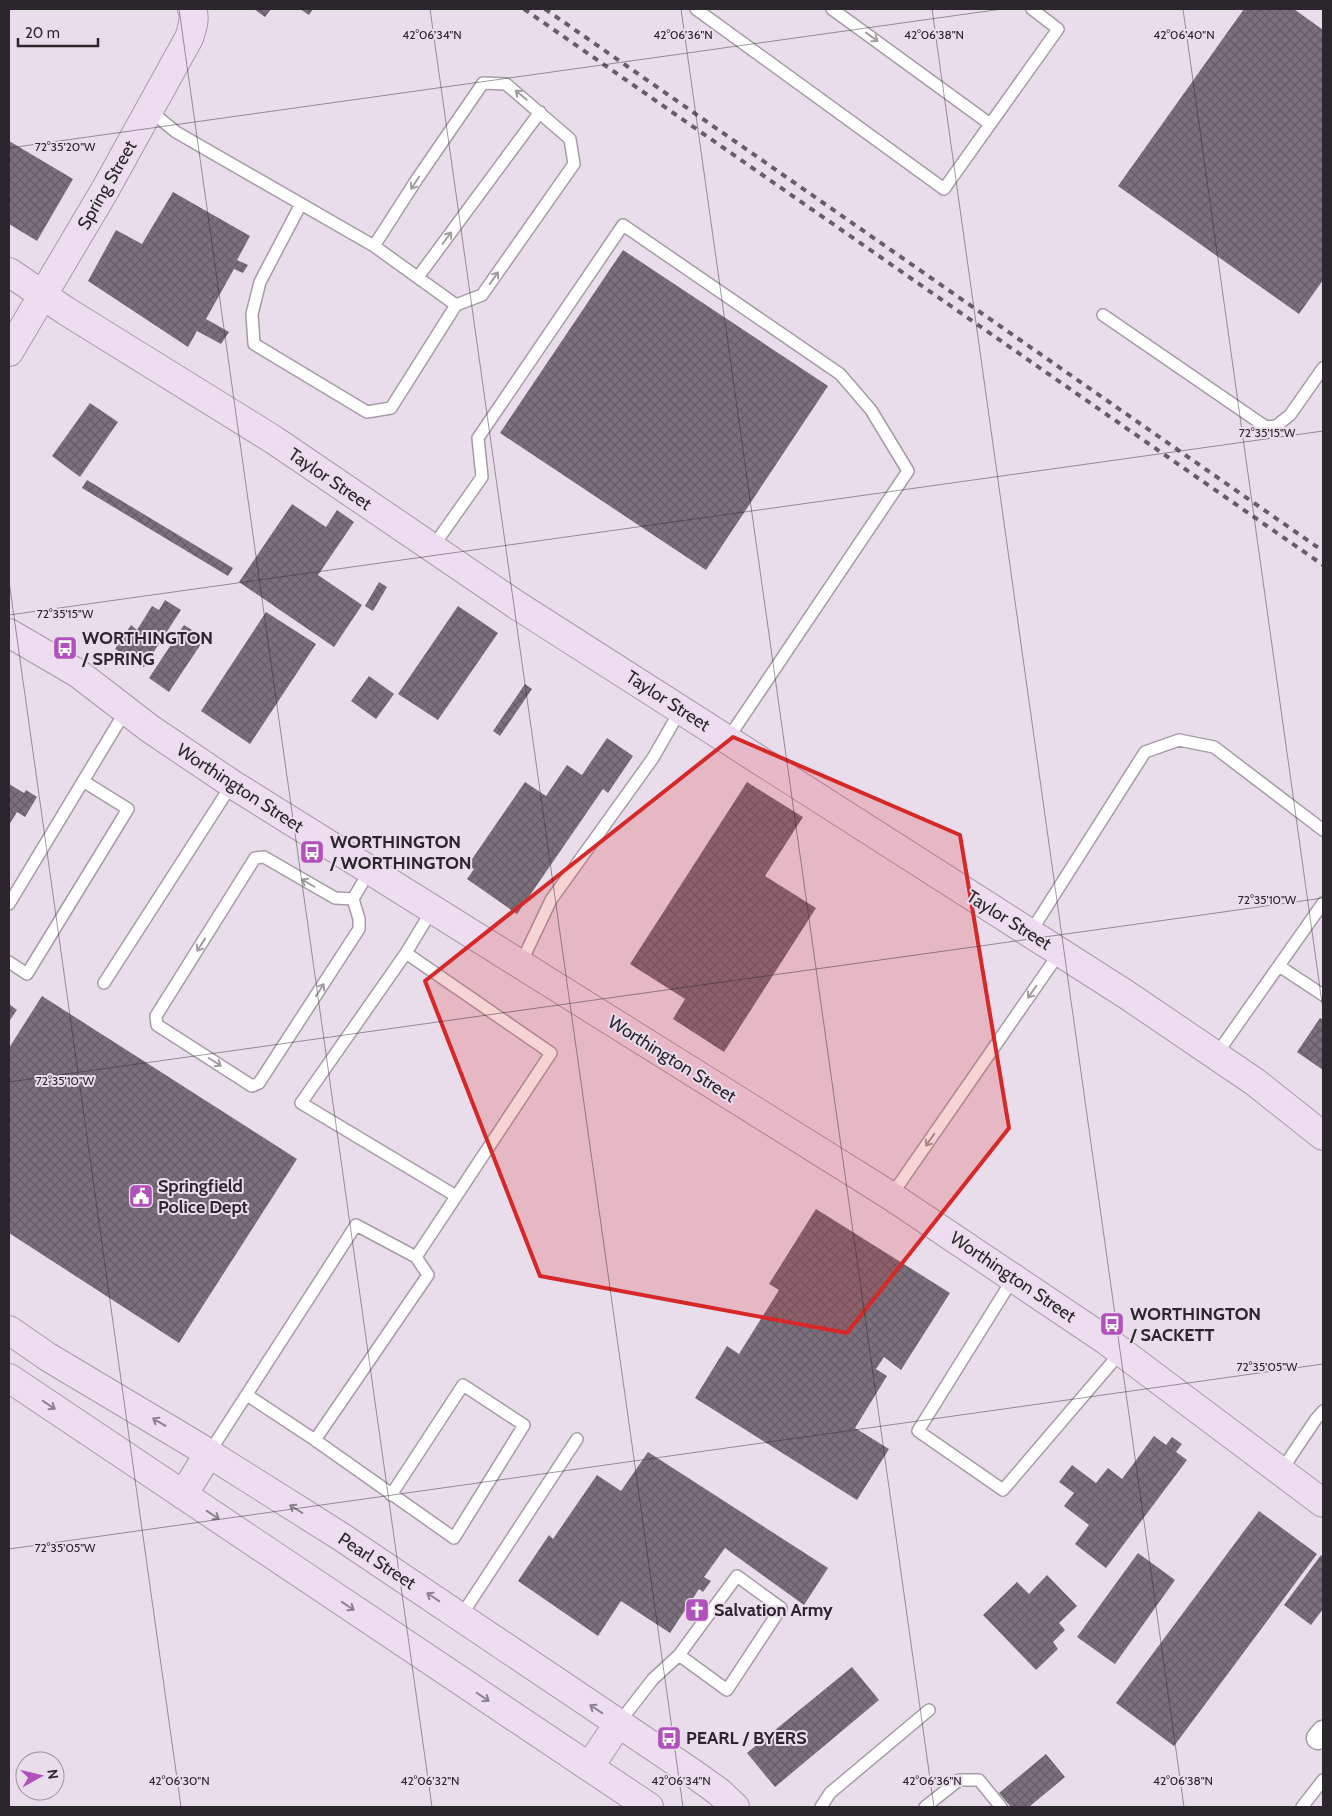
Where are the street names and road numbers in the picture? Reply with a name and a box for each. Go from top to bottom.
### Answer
street label: Spring Street [73,137,141,233]
street label: Taylor Street [284,443,376,515]
street label: Taylor Street [622,666,714,736]
street label: Worthington Street [172,739,308,837]
street label: Taylor Street [962,885,1056,955]
street label: Worthington Street [604,1011,740,1107]
street label: Worthington Street [946,1227,1080,1327]
street label: Pearl Street [334,1528,420,1594]

